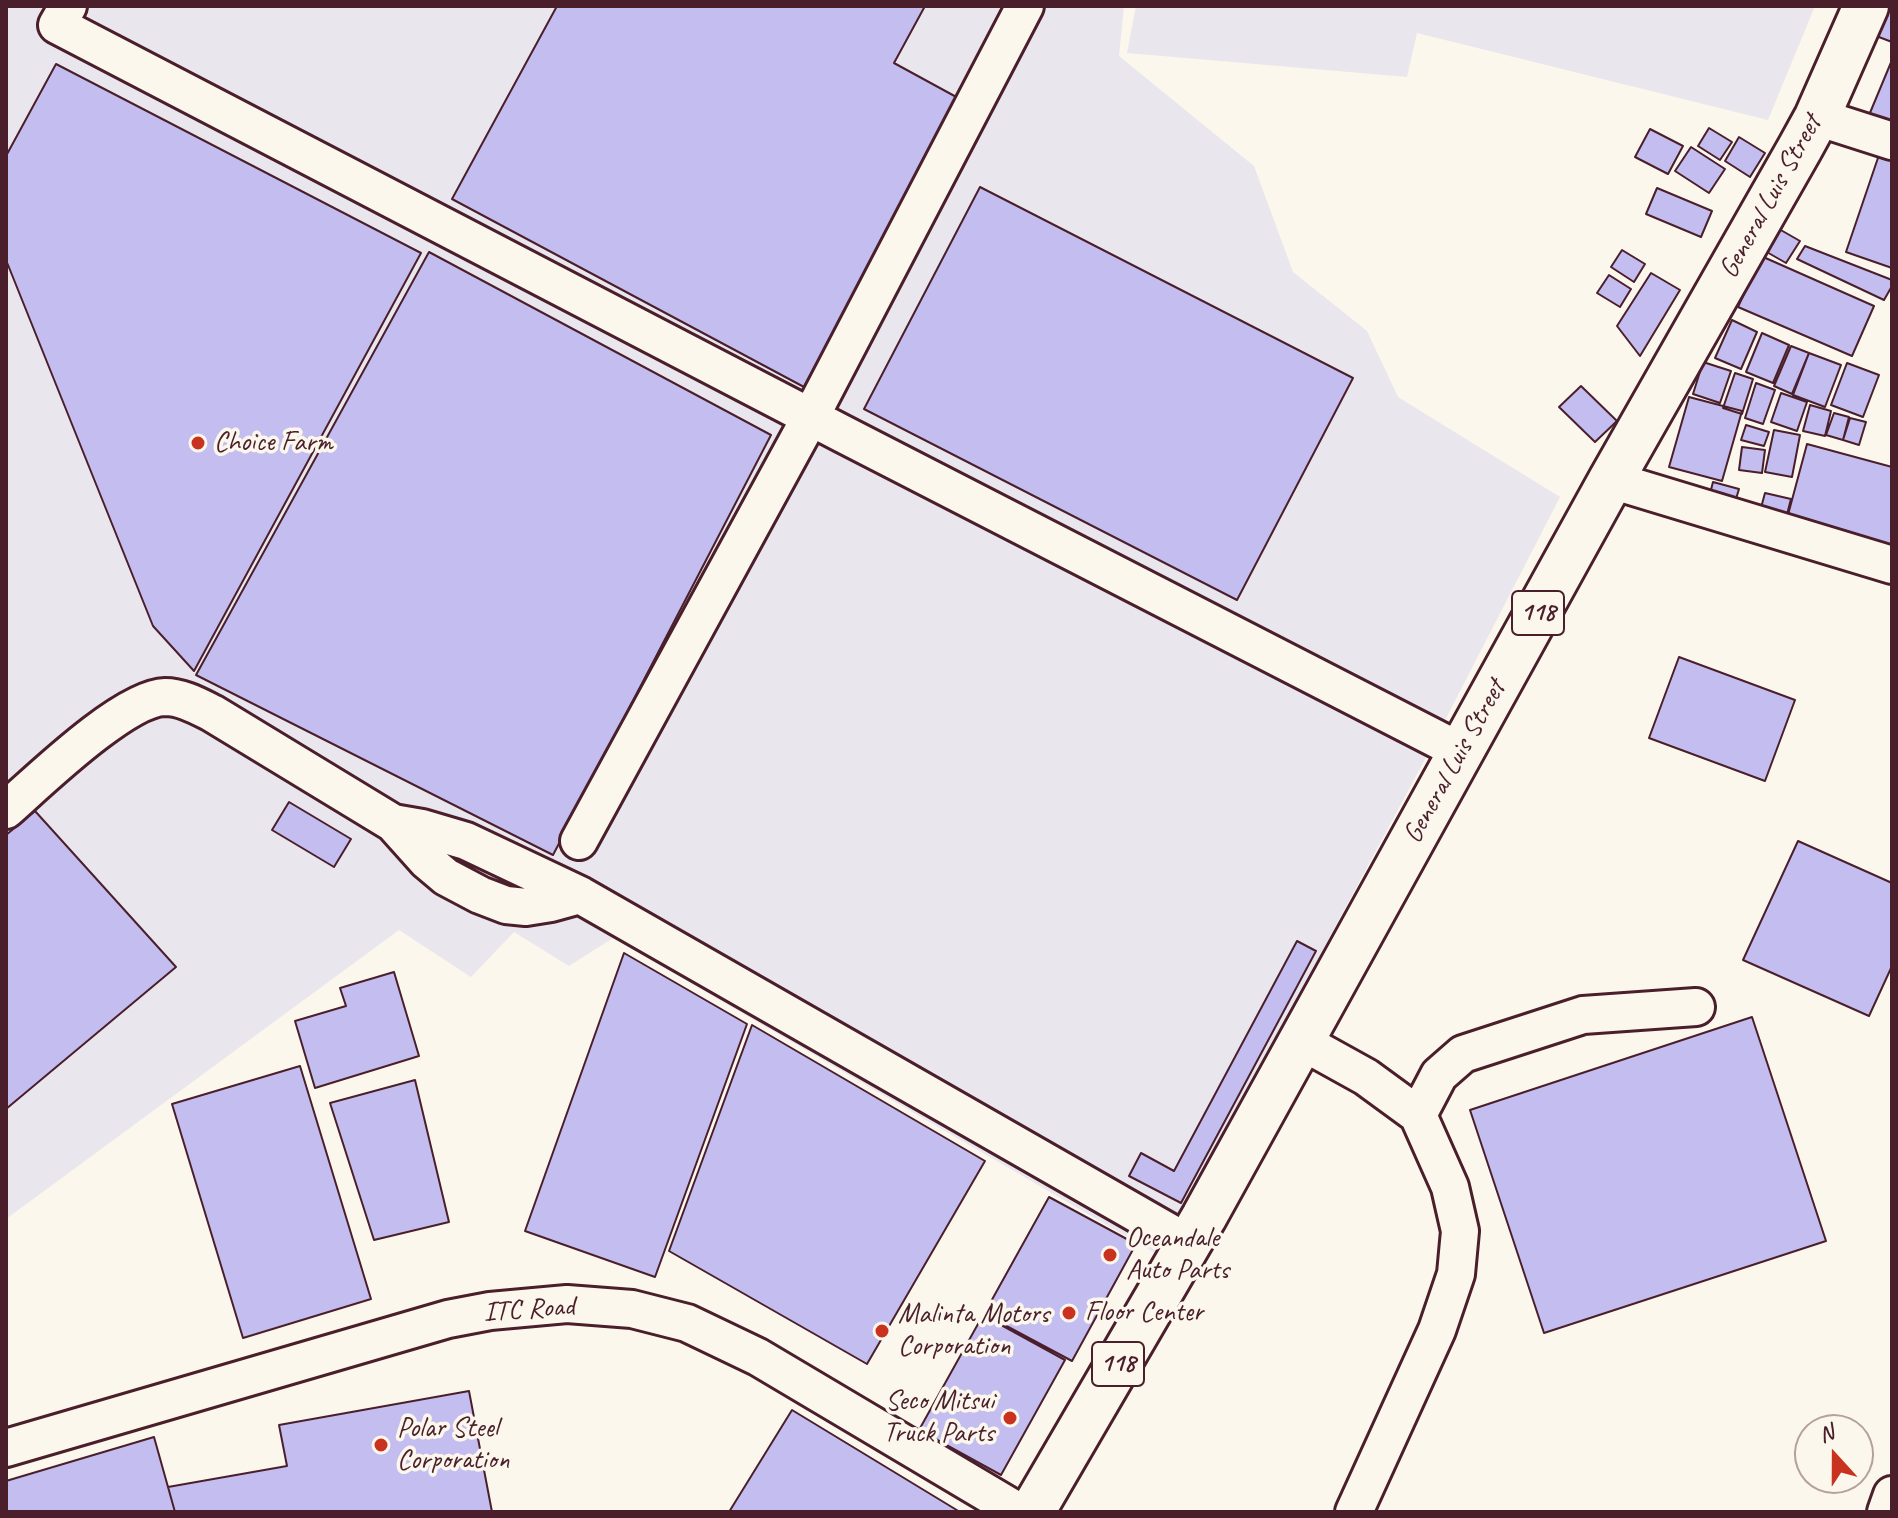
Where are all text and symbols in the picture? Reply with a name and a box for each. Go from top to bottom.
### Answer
street label: General Luis Street [1712,110,1830,284]
place label: Choice Farm [214,426,332,460]
marker: Choice Farm [189,434,207,452]
road number: 118 [1512,591,1564,635]
street label: General Luis Street [1396,675,1514,849]
place label: Oceandale Auto Parts [1126,1222,1229,1288]
marker: Oceandale Auto Parts [1101,1246,1119,1264]
street label: ITC Road [482,1290,576,1330]
place label: Floor Center [1085,1296,1203,1330]
place label: Malinta Motors Corporation [898,1298,1049,1364]
marker: Floor Center [1060,1304,1078,1322]
marker: Malinta Motors Corporation [873,1322,891,1340]
road number: 118 [1092,1342,1144,1386]
place label: Seco Mitsui Truck Parts [883,1385,994,1451]
marker: Seco Mitsui Truck Parts [1001,1409,1019,1427]
place label: Polar Steel Corporation [397,1412,509,1478]
north arrow [1794,1414,1874,1494]
text: N [1815,1418,1837,1449]
marker: Polar Steel Corporation [372,1436,390,1454]

